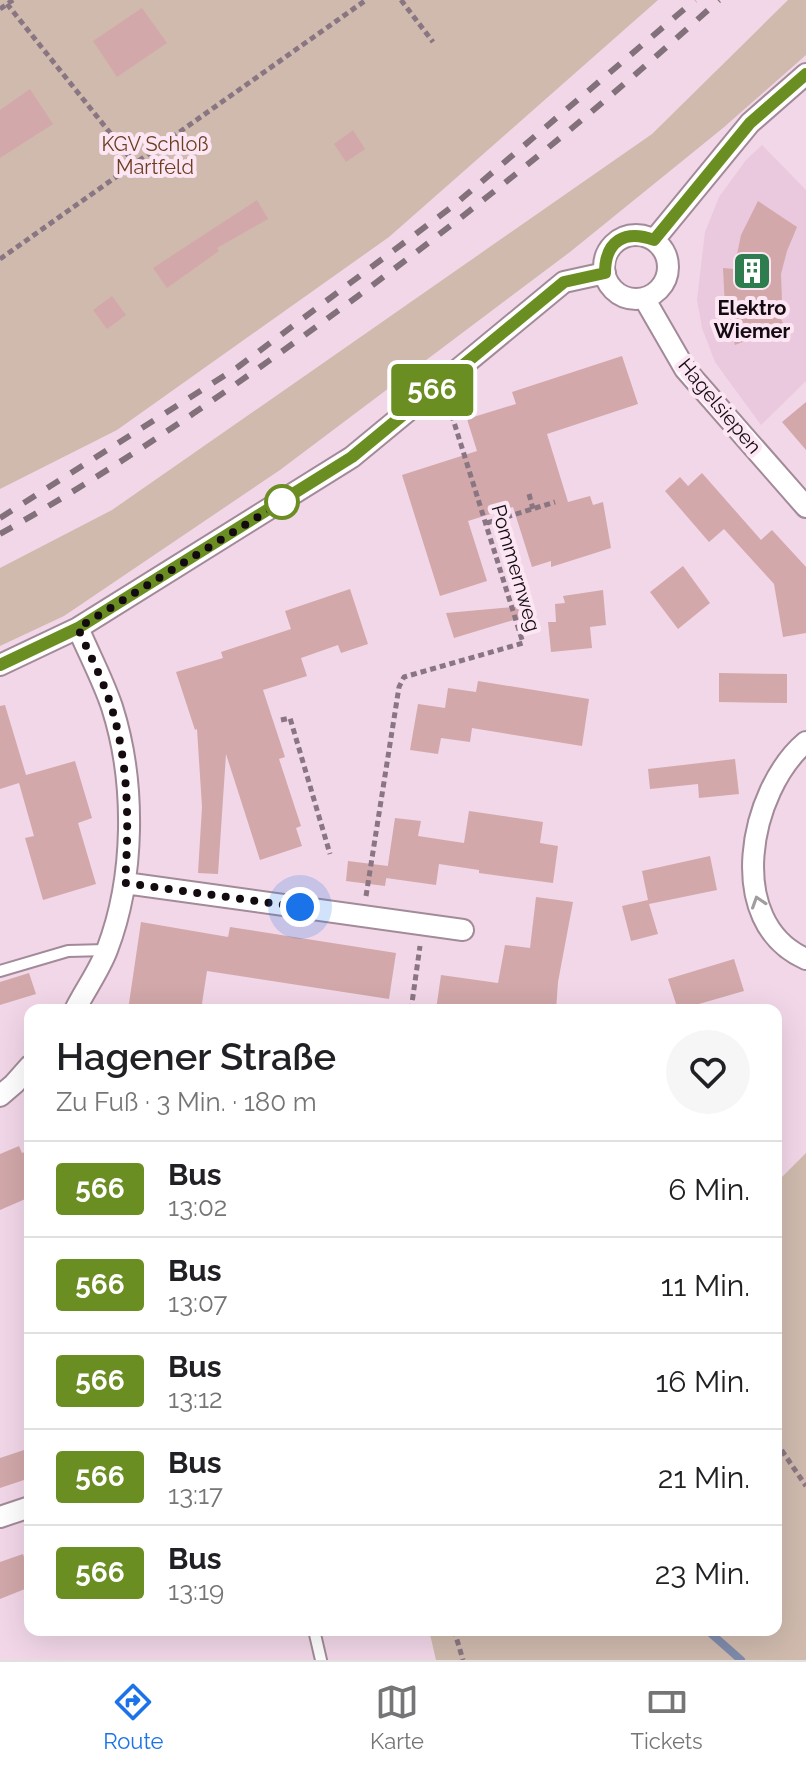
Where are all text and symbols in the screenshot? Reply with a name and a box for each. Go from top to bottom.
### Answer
park label: KGV Schloß Martfeld [101,132,209,179]
building icon: Elektro Wiemer [731,250,773,292]
place label: Elektro Wiemer [714,296,790,343]
street label: Hagelsiepen [673,354,767,458]
line badge: 566 [386,364,478,416]
text: 566 [407,373,457,406]
unlabelled marker [265,485,299,519]
street label: Pommernweg [486,502,546,634]
your location [280,887,320,927]
one-way arrow [751,896,767,909]
button: heart [666,1030,750,1114]
text: Hagener Straße [56,1034,336,1079]
text: Zu Fuß · 3 Min. · 180 m [56,1087,317,1117]
text: Bus [168,1157,222,1192]
text: 566 [75,1172,125,1205]
text: 6 Min. [668,1172,750,1207]
text: 13:02 [168,1192,227,1222]
text: Bus [168,1253,222,1288]
text: 566 [75,1268,125,1301]
text: 11 Min. [661,1268,750,1303]
text: 13:07 [168,1288,228,1318]
text: Bus [168,1349,222,1384]
text: 566 [75,1364,125,1397]
text: 16 Min. [655,1364,750,1399]
text: 13:12 [168,1384,223,1414]
text: Bus [168,1445,222,1480]
text: 566 [75,1460,125,1493]
text: 21 Min. [658,1460,750,1495]
text: 13:17 [168,1480,223,1510]
text: Bus [168,1541,222,1576]
text: 566 [75,1556,125,1589]
text: 23 Min. [655,1556,750,1591]
text: 13:19 [168,1576,224,1606]
tab: Route [103,1680,164,1754]
tab: Karte [370,1680,424,1754]
tab: Tickets [631,1680,703,1754]

